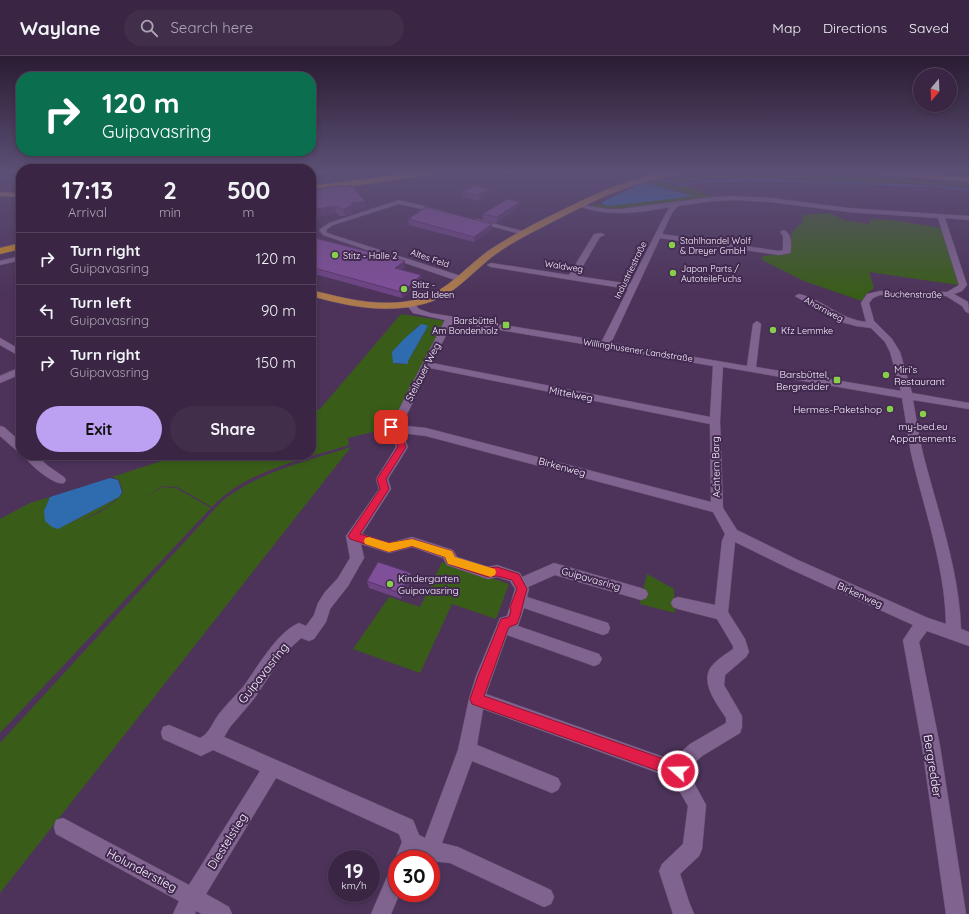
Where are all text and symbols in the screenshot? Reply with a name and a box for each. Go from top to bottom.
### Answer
search box [124,10,404,46]
text: Waylane [20,16,100,40]
icon: search [138,17,160,39]
text: Search here [170,18,253,37]
text: Map [772,19,801,37]
text: Directions [823,19,887,37]
text: Saved [909,19,949,37]
north arrow [913,68,957,112]
map controls [913,68,957,112]
text: 120 m [102,85,180,120]
icon: right [36,88,88,140]
text: Guipavasring [102,120,211,143]
text: 17:13 [62,175,113,205]
text: 2 [163,175,177,205]
text: 500 [227,175,270,205]
text: Arrival [68,204,107,220]
text: min [159,204,181,220]
text: m [243,204,254,220]
place label: Stahlhandel Wolf & Dreyer GmbH [680,235,752,256]
street label: Industriestraße [611,239,649,301]
marker: Stahlhandel Wolf & Dreyer GmbH [667,240,677,250]
text: Turn right [70,241,141,260]
street label: Altes Feld [409,246,451,270]
icon: right [36,248,58,270]
text: 120 m [255,249,296,268]
marker: Stitz - Halle 2 [330,250,340,260]
place label: Stitz - Halle 2 [343,250,397,261]
street label: Waldweg [544,258,584,274]
text: Guipavasring [70,260,149,276]
place label: Japan Parts / AutoteileFuchs [681,263,741,284]
marker: Japan Parts / AutoteileFuchs [668,268,678,278]
place label: Stitz - Bad Ideen [412,279,454,300]
marker: Stitz - Bad Ideen [399,284,409,294]
street label: Buchenstraße [884,288,942,300]
text: Turn left [70,293,132,312]
street label: Ahornweg [803,294,845,324]
icon: left [36,300,58,322]
text: 90 m [261,301,296,320]
text: Guipavasring [70,312,149,328]
place label: Barsbüttel, Am Bondenholz [432,315,498,336]
marker: Barsbüttel, Am Bondenholz [501,320,511,330]
marker: Kfz Lemmke [768,325,778,335]
place label: Kfz Lemmke [781,325,833,336]
street label: Willinghusener Landstraße [582,336,694,364]
street label: Stellauer Weg [403,340,443,404]
text: Turn right [70,345,141,364]
icon: right [36,352,58,374]
text: 150 m [256,353,296,372]
place label: Miri‘s Restaurant [894,363,946,388]
text: Guipavasring [70,364,149,380]
place label: Barsbüttel, Bergredder [776,368,829,393]
marker: Miri‘s Restaurant [881,370,891,380]
marker: Barsbüttel, Bergredder [832,375,842,385]
street label: Mittelweg [548,383,594,405]
place label: Hermes-Paketshop [793,403,882,416]
marker: Hermes-Paketshop [885,404,895,414]
button: Exit [36,406,162,452]
button: Share [170,406,296,452]
marker: my-bed.eu Appartements [918,409,928,419]
pin [374,410,408,444]
icon: arrive [380,416,402,438]
place label: my-bed.eu Appartements [890,420,956,445]
street label: Achtern Barg [709,436,723,498]
street label: Birkenweg [537,454,587,480]
street label: Guipavasring [560,564,622,594]
place label: Kindergarten Guipavasring [398,572,459,597]
marker: Kindergarten Guipavasring [385,579,395,589]
street label: Birkenweg [835,579,885,611]
street label: Guipavasring [235,640,291,706]
street label: Bergredder [921,733,945,799]
position arrow [657,750,699,792]
street label: Diestelstieg [204,810,250,872]
street label: Holunderstieg [104,845,180,895]
speed limit sign: 30 [388,850,440,902]
text: 19 [344,858,364,883]
text: km/h [341,879,367,892]

